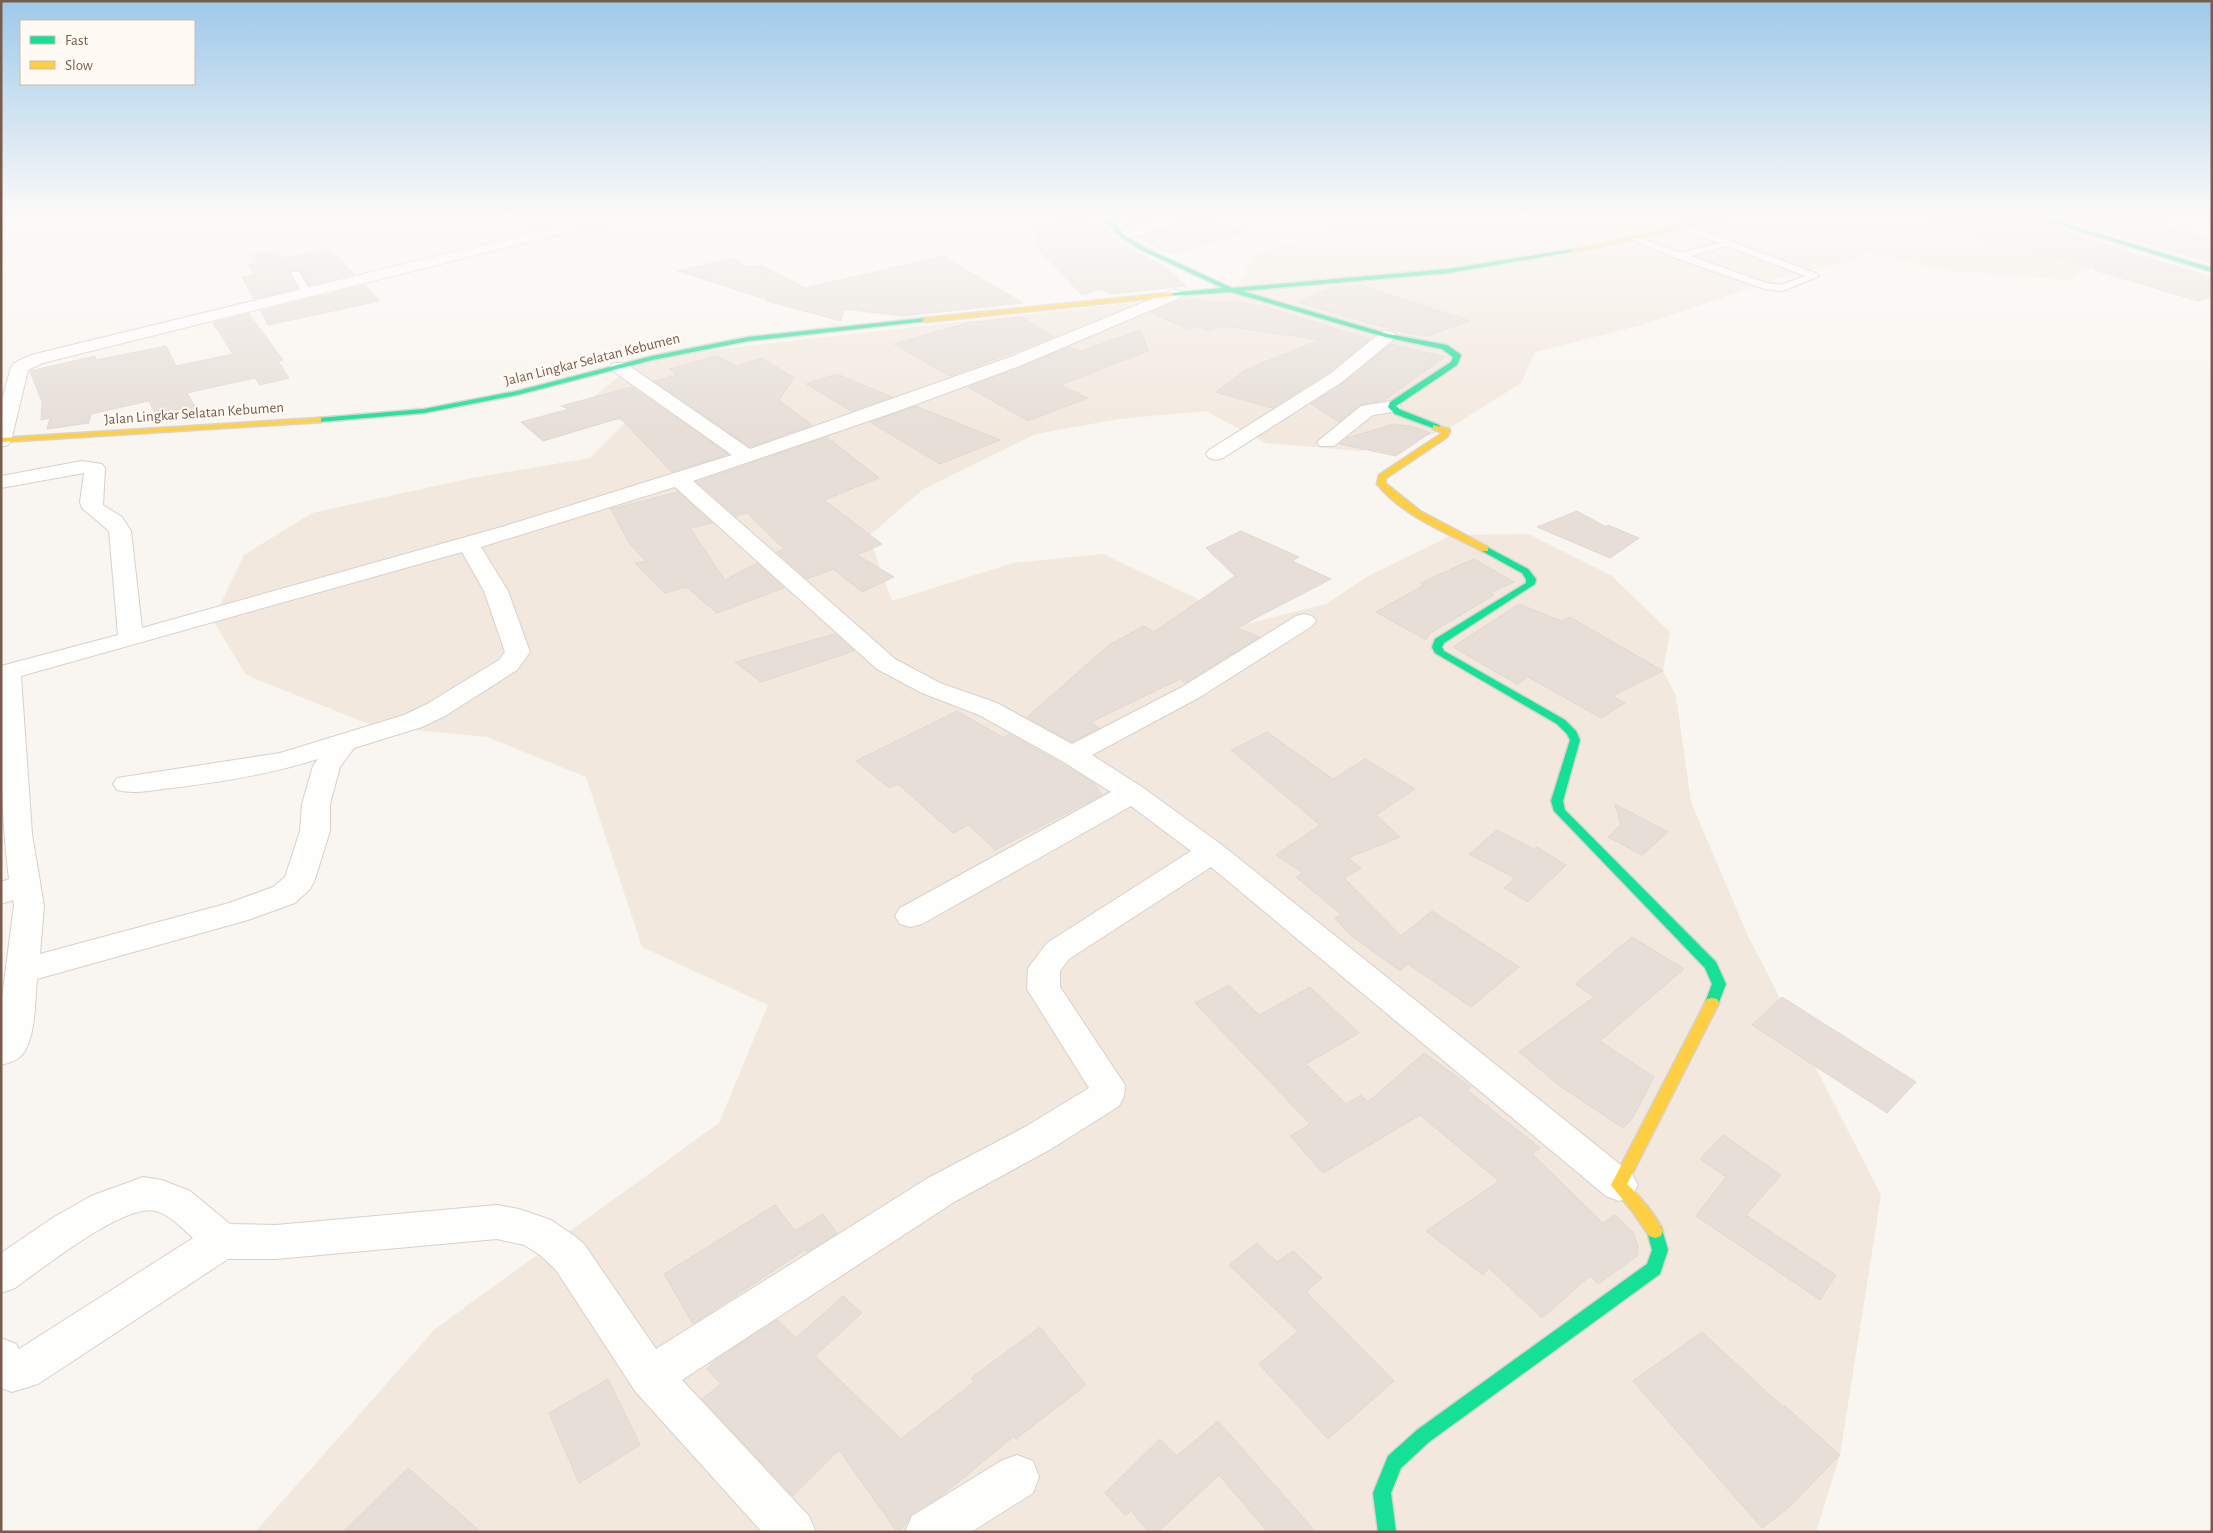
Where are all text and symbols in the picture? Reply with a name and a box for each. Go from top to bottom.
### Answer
legend [20,20,195,85]
text: Fast [65,33,89,48]
text: Slow [65,58,93,73]
street label: Jalan Lingkar Selatan Kebumen [503,330,681,389]
street label: Jalan Lingkar Selatan Kebumen [104,400,284,427]

